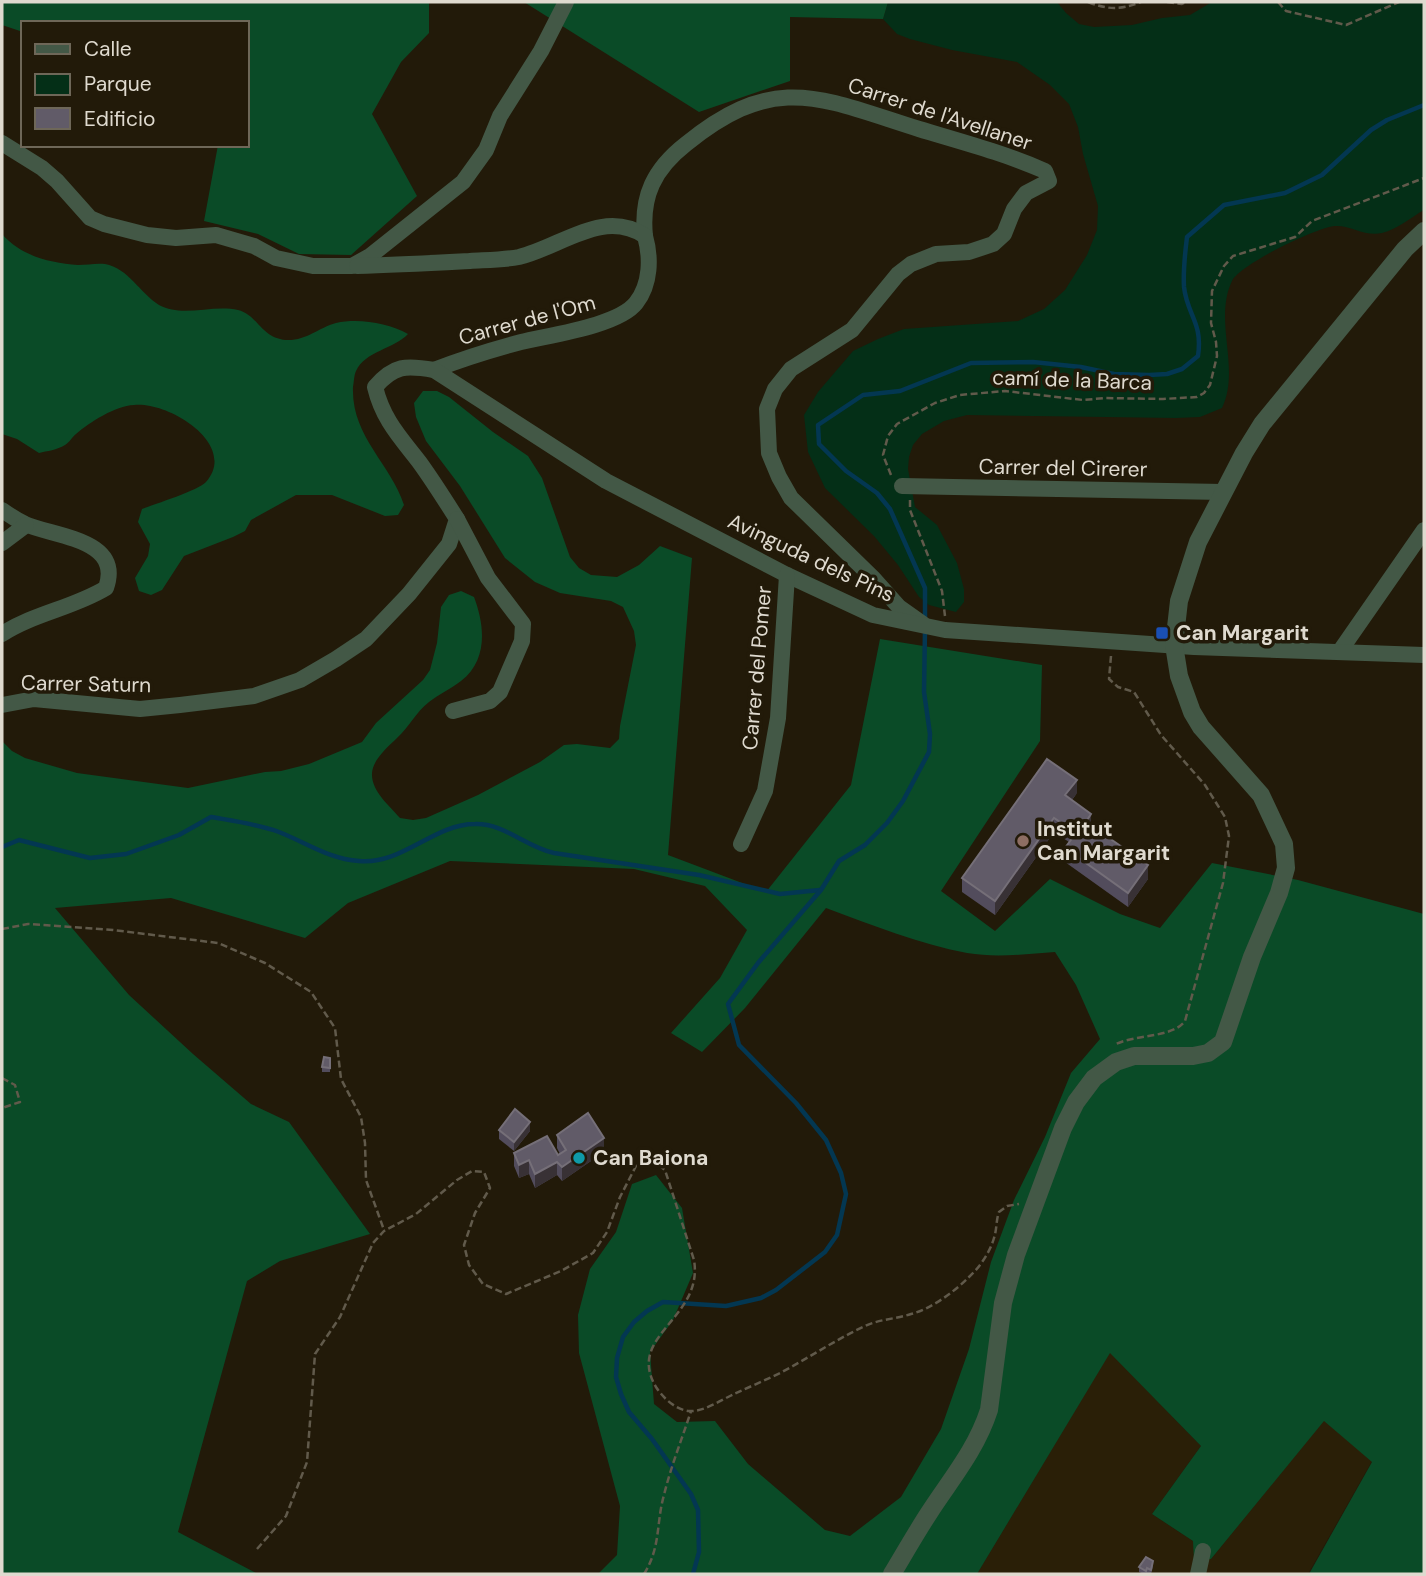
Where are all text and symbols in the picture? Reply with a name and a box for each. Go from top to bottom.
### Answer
legend [21,21,248,147]
text: Calle [84,35,132,63]
text: Parque [84,70,152,98]
street label: Carrer de l'Avellaner [844,71,1036,157]
text: Edificio [84,105,155,133]
street label: Carrer de l'Om [455,288,599,352]
street label: camí de la Barca [992,363,1152,397]
street label: Carrer del Cirerer [978,453,1148,483]
street label: Avinguda dels Pins [723,507,899,609]
street label: Carrer del Pomer [736,585,778,751]
place label: Can Margarit [1176,619,1309,647]
marker: Can Margarit [1154,625,1170,641]
street label: Carrer Saturn [21,669,151,699]
place label: Institut Can Margarit [1037,815,1170,867]
marker: Institut Can Margarit [1015,833,1031,849]
place label: Can Baiona [593,1144,708,1172]
marker: Can Baiona [571,1150,587,1166]

